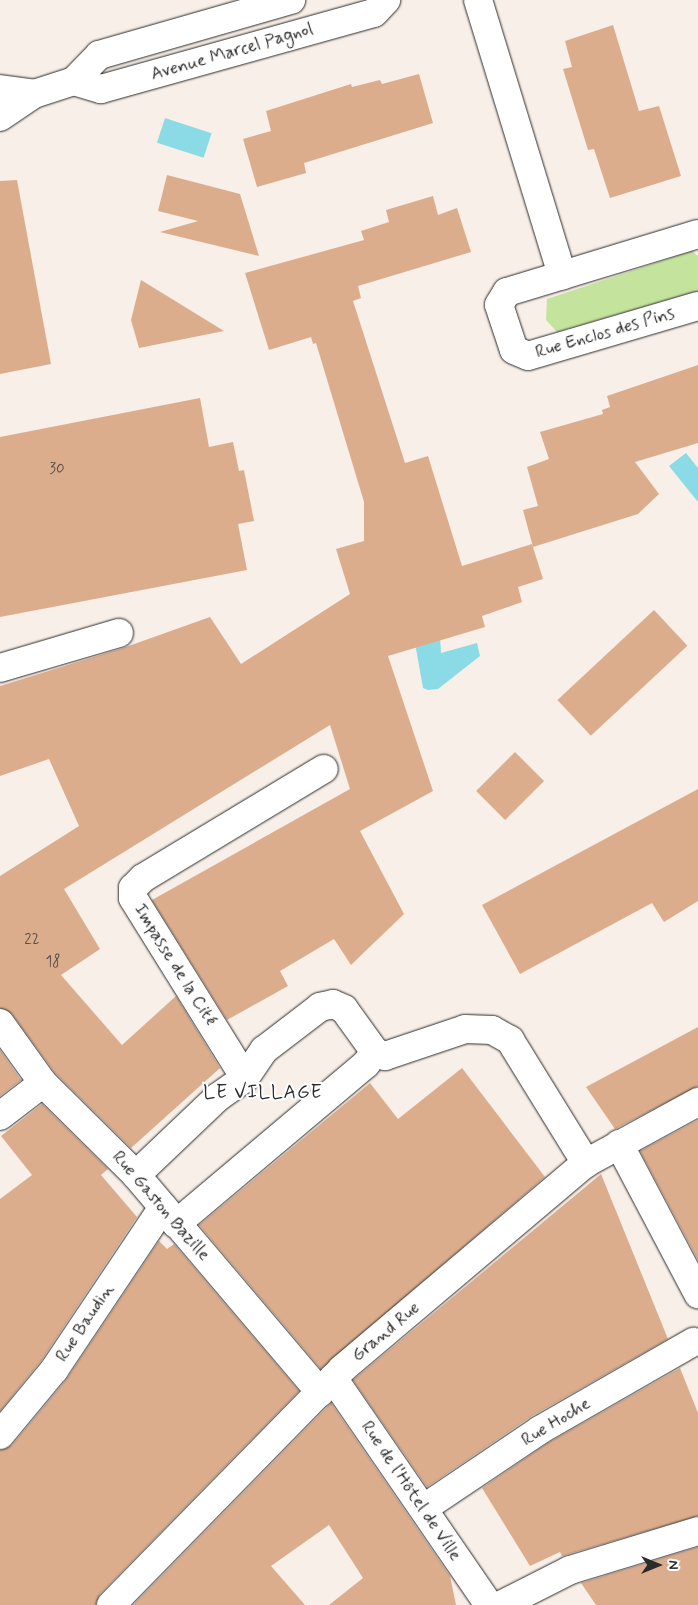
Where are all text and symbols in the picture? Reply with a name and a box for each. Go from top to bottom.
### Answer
street label: Avenue Marcel Pagnol [147,18,317,86]
street label: Rue Enclos des Pins [533,303,677,363]
house number: 30 [49,461,65,479]
street label: Impasse de la Cité [129,900,221,1030]
house number: 22 [24,932,40,950]
house number: 18 [46,954,60,972]
district label: LE VILLAGE [203,1082,323,1104]
street label: Rue Gaston Bazille [108,1147,214,1265]
street label: Rue Baudin [52,1281,118,1365]
street label: Grand Rue [347,1297,425,1367]
street label: Rue Hoche [517,1393,595,1451]
street label: Rue de l'Hôtel de Ville [356,1417,466,1565]
north arrow [633,1540,683,1590]
text: N [664,1560,682,1570]

